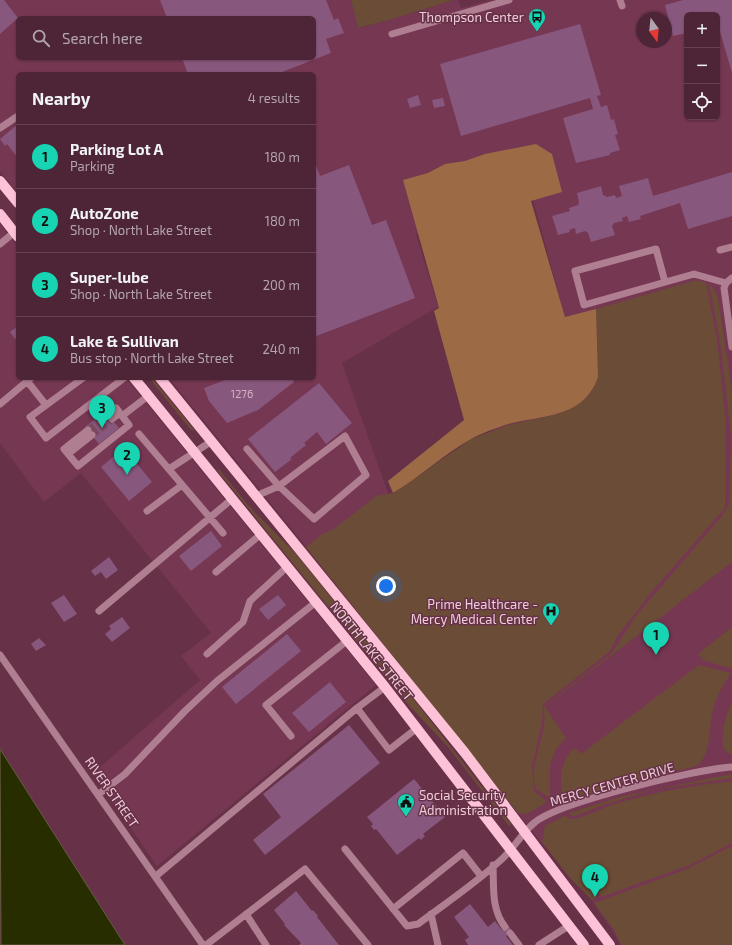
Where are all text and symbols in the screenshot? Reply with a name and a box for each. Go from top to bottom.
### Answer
bus stop icon: Thompson Center [527,7,547,32]
place label: Thompson Center [419,9,524,25]
north arrow [636,12,672,48]
map controls [684,12,720,120]
button: + [684,12,720,48]
search box [16,16,316,60]
icon: search [30,27,52,49]
text: Search here [62,29,143,47]
button: − [684,48,720,84]
button: locate [684,84,720,120]
text: Nearby [32,88,90,108]
text: 4 results [248,90,300,106]
text: Parking Lot A [70,140,163,158]
text: 1 [42,149,48,165]
text: 180 m [265,149,300,165]
text: Parking [70,158,115,174]
text: AutoZone [70,204,139,222]
text: 2 [41,213,49,229]
text: 180 m [265,213,300,229]
text: Shop · North Lake Street [70,222,212,238]
text: Super-lube [70,268,149,286]
text: 3 [41,277,49,293]
text: 200 m [263,277,300,293]
text: Shop · North Lake Street [70,286,212,302]
text: Lake & Sullivan [70,332,179,350]
text: 4 [41,341,49,357]
text: 240 m [263,341,300,357]
text: Bus stop · North Lake Street [70,350,234,366]
house number: 1276 [231,387,253,400]
pin: 3 [89,395,115,428]
pin: 2 [114,442,140,475]
your location [376,576,396,596]
place label: Prime Healthcare - Mercy Medical Center [411,596,538,627]
street label: NORTH LAKE STREET [327,598,417,704]
hospital icon: Prime Healthcare - Mercy Medical Center [541,601,561,626]
pin: 1 [643,622,669,655]
street label: RIVER STREET [82,754,142,831]
street label: MERCY CENTER DRIVE [548,759,676,809]
place label: Social Security Administration [419,787,507,818]
public building icon: Social Security Administration [396,792,416,817]
pin: 4 [582,864,608,897]

